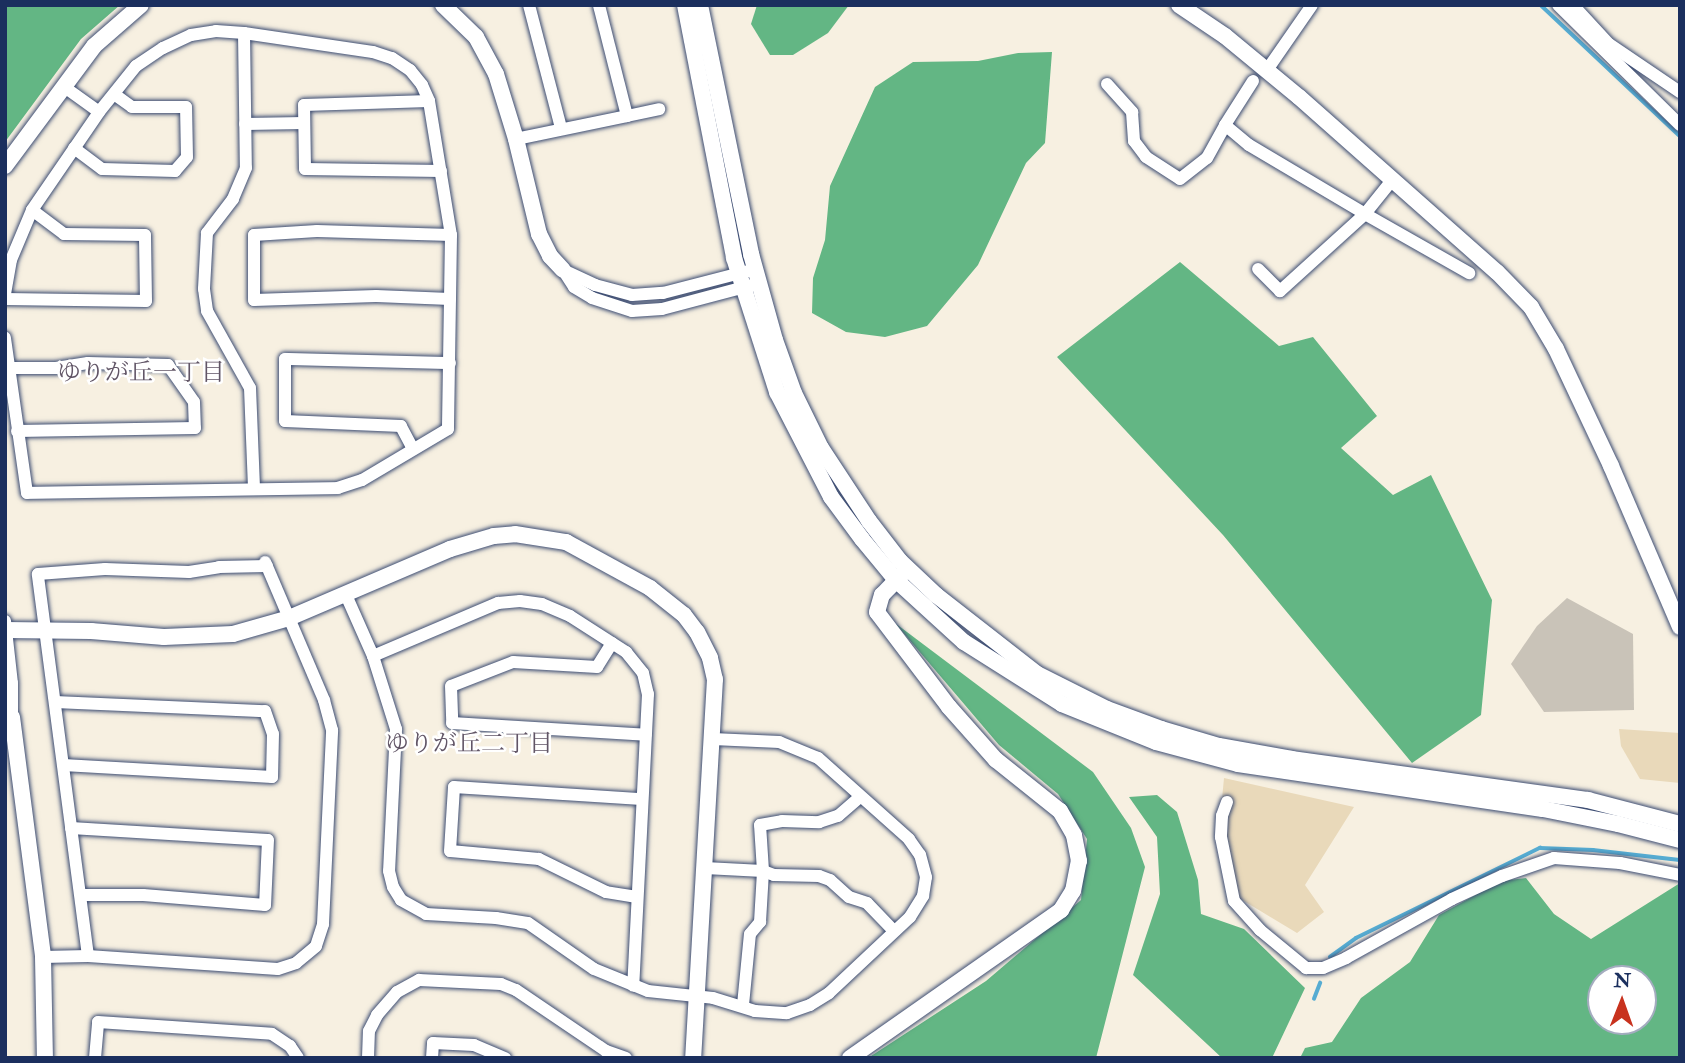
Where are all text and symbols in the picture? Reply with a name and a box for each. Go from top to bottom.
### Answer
district label: ゆりが丘一丁目 [57,359,225,387]
district label: ゆりが丘二丁目 [385,730,553,758]
north arrow [1587,965,1657,1035]
text: N [1614,969,1631,993]

